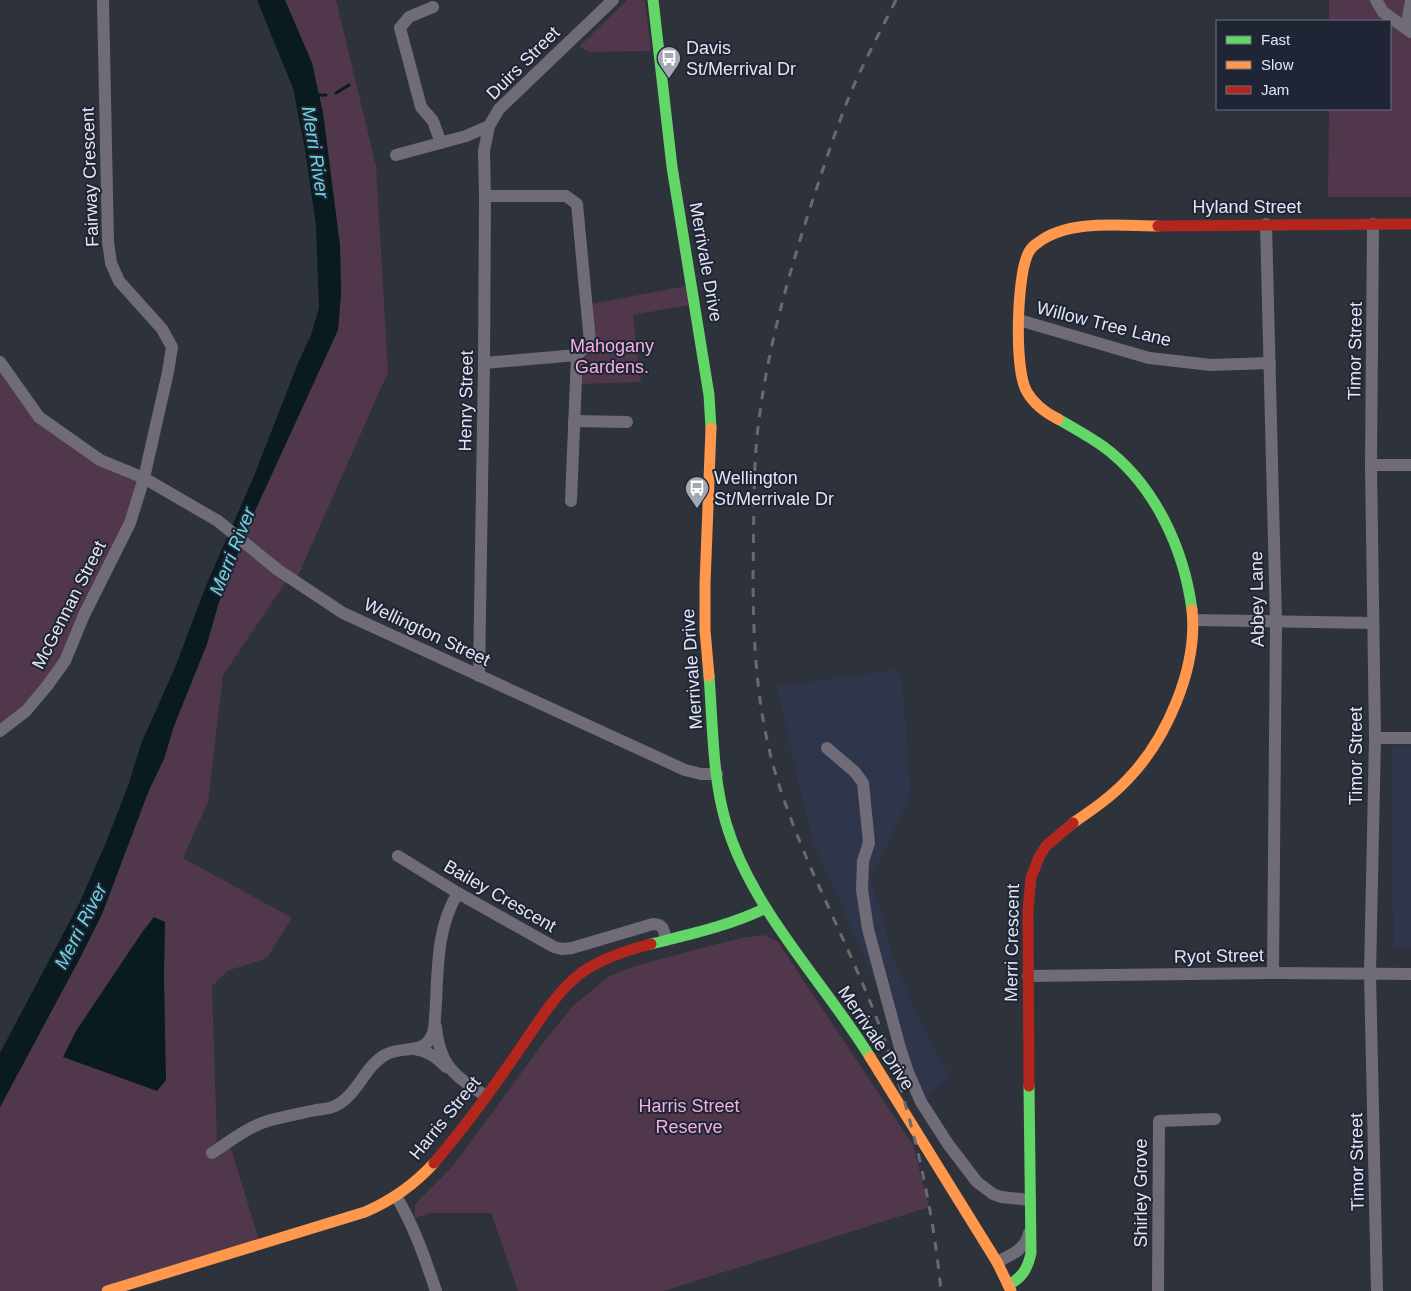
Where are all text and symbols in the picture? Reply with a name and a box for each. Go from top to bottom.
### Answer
legend [1216,20,1391,110]
street label: Duirs Street [482,22,564,104]
text: Fast [1261,31,1291,48]
place label: Davis St/Merrival Dr [686,38,796,79]
bus stop icon: Davis St/Merrival Dr [656,45,682,79]
text: Slow [1261,56,1294,73]
text: Jam [1261,81,1289,98]
water label: Merri River [298,105,333,200]
street label: Fairway Crescent [78,107,102,247]
street label: Hyland Street [1192,197,1302,217]
street label: Merrivale Drive [686,201,726,323]
street label: Willow Tree Lane [1035,298,1173,350]
street label: Timor Street [1344,302,1366,400]
park label: Mahogany Gardens. [570,336,654,377]
street label: Henry Street [455,350,477,452]
place label: Wellington St/Merrivale Dr [714,468,834,509]
bus stop icon: Wellington St/Merrivale Dr [684,475,710,509]
water label: Merri River [205,504,260,598]
street label: McGennan Street [28,538,110,672]
street label: Abbey Lane [1246,551,1268,647]
street label: Wellington Street [361,594,493,670]
street label: Merrivale Drive [678,608,706,730]
street label: Timor Street [1346,707,1366,805]
street label: Bailey Crescent [440,856,560,936]
water label: Merri River [50,879,111,972]
street label: Merri Crescent [1001,884,1023,1002]
street label: Ryot Street [1174,945,1264,967]
street label: Merrivale Drive [834,982,918,1094]
street label: Harris Street [405,1072,485,1164]
park label: Harris Street Reserve [638,1096,740,1137]
street label: Timor Street [1346,1113,1368,1211]
street label: Shirley Grove [1131,1138,1151,1248]

